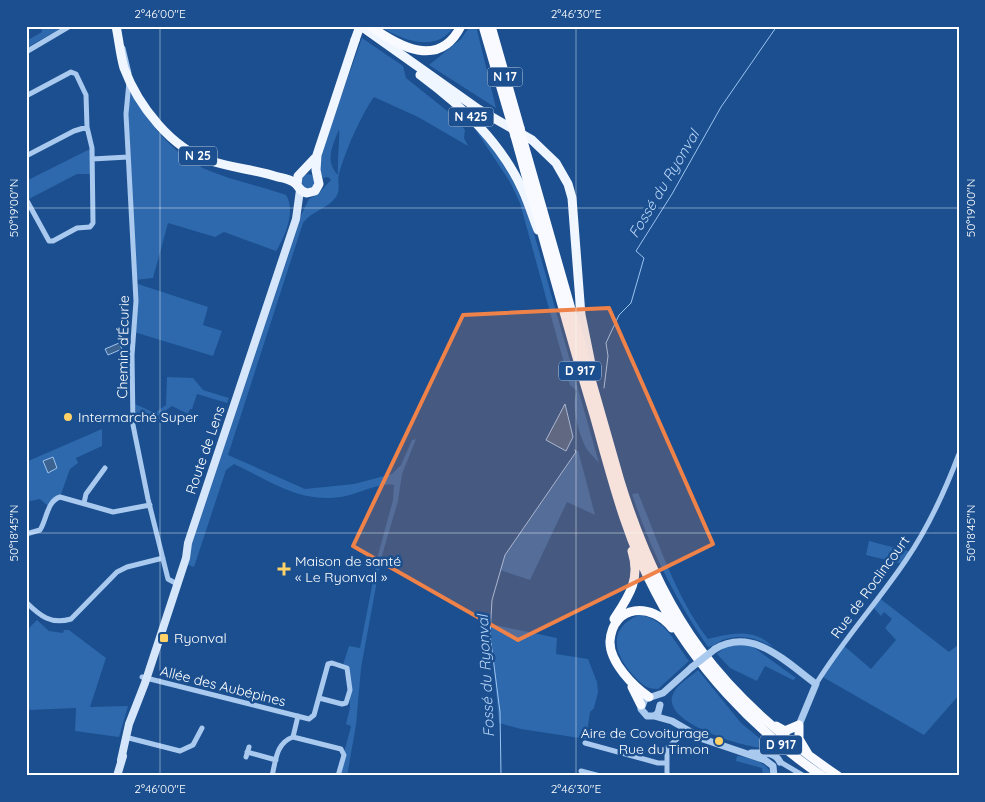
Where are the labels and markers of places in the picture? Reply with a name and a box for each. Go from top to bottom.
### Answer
place label: Intermarché Super [78,408,199,426]
marker: Intermarché Super [62,411,74,423]
place label: Maison de santé « Le Ryonval » [295,552,401,586]
marker: Maison de santé « Le Ryonval » [277,562,291,576]
place label: Ryonval [174,629,227,647]
marker: Ryonval [158,632,170,644]
place label: Aire de Covoiturage Rue du Timon [581,724,709,758]
marker: Aire de Covoiturage Rue du Timon [713,735,725,747]

